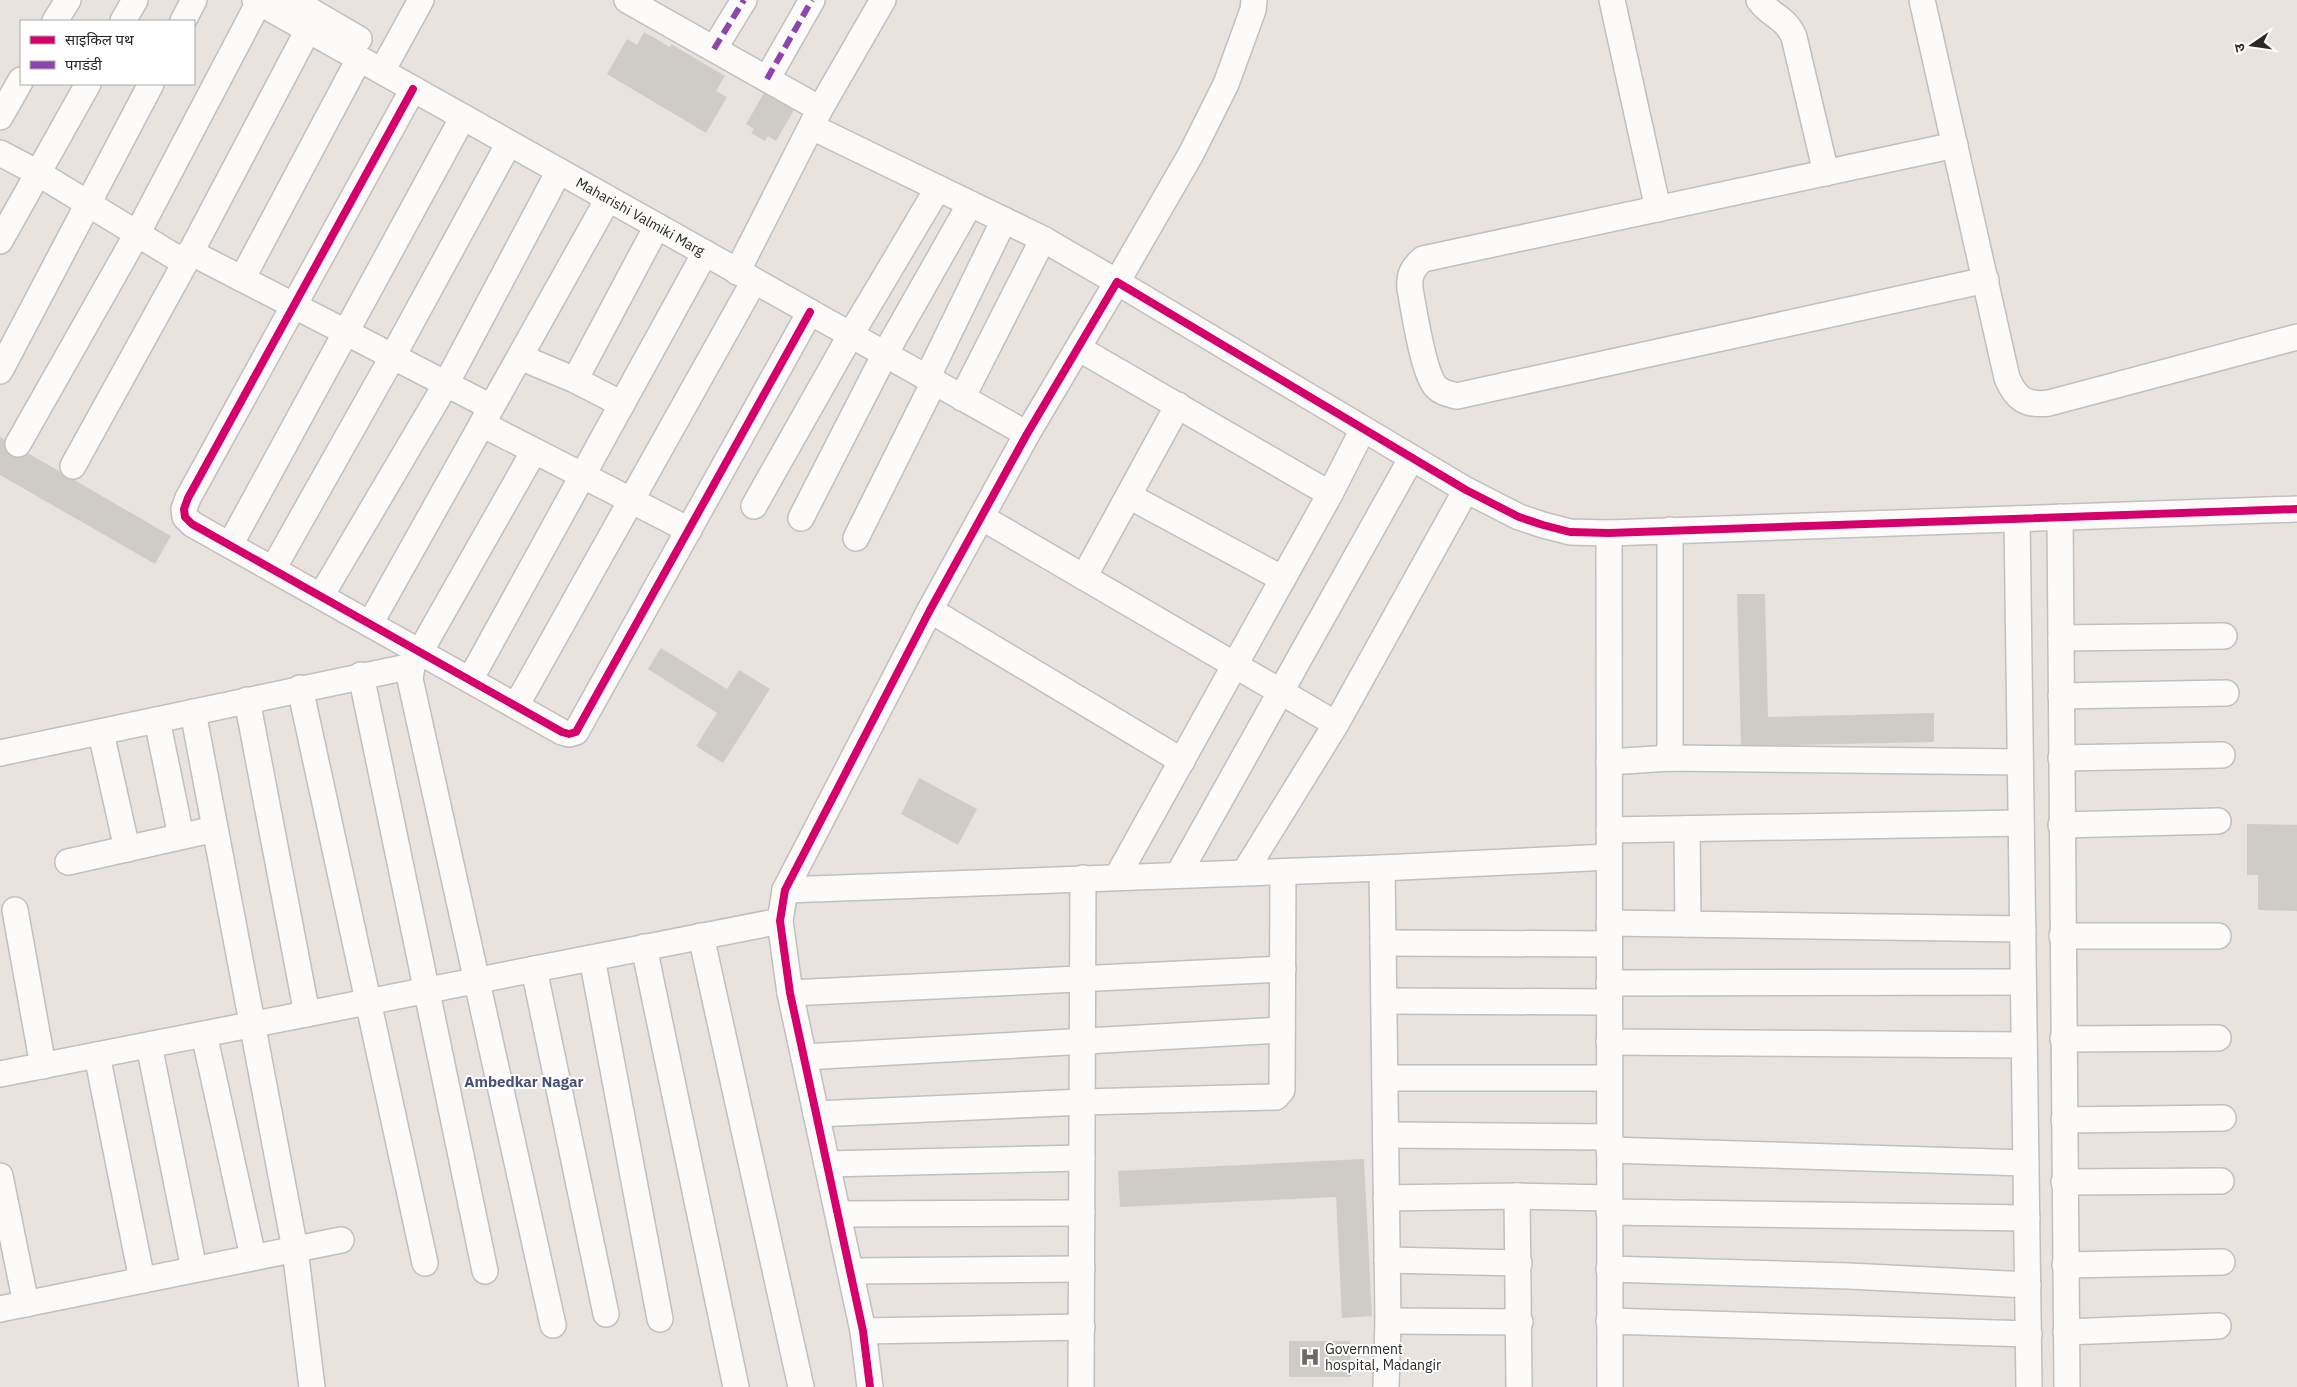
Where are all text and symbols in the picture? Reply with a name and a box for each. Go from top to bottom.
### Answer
legend [20,20,195,85]
north arrow [2227,20,2277,70]
text: साइकिल पथ [65,30,134,49]
text: उ [2229,41,2249,54]
text: पगडंडी [65,55,103,74]
street label: Maharishi Valmiki Marg [573,173,708,260]
district label: Ambedkar Nagar [464,1072,584,1091]
place label: Government hospital, Madangir [1325,1340,1441,1374]
hospital icon: Government hospital, Madangir [1299,1346,1321,1368]

